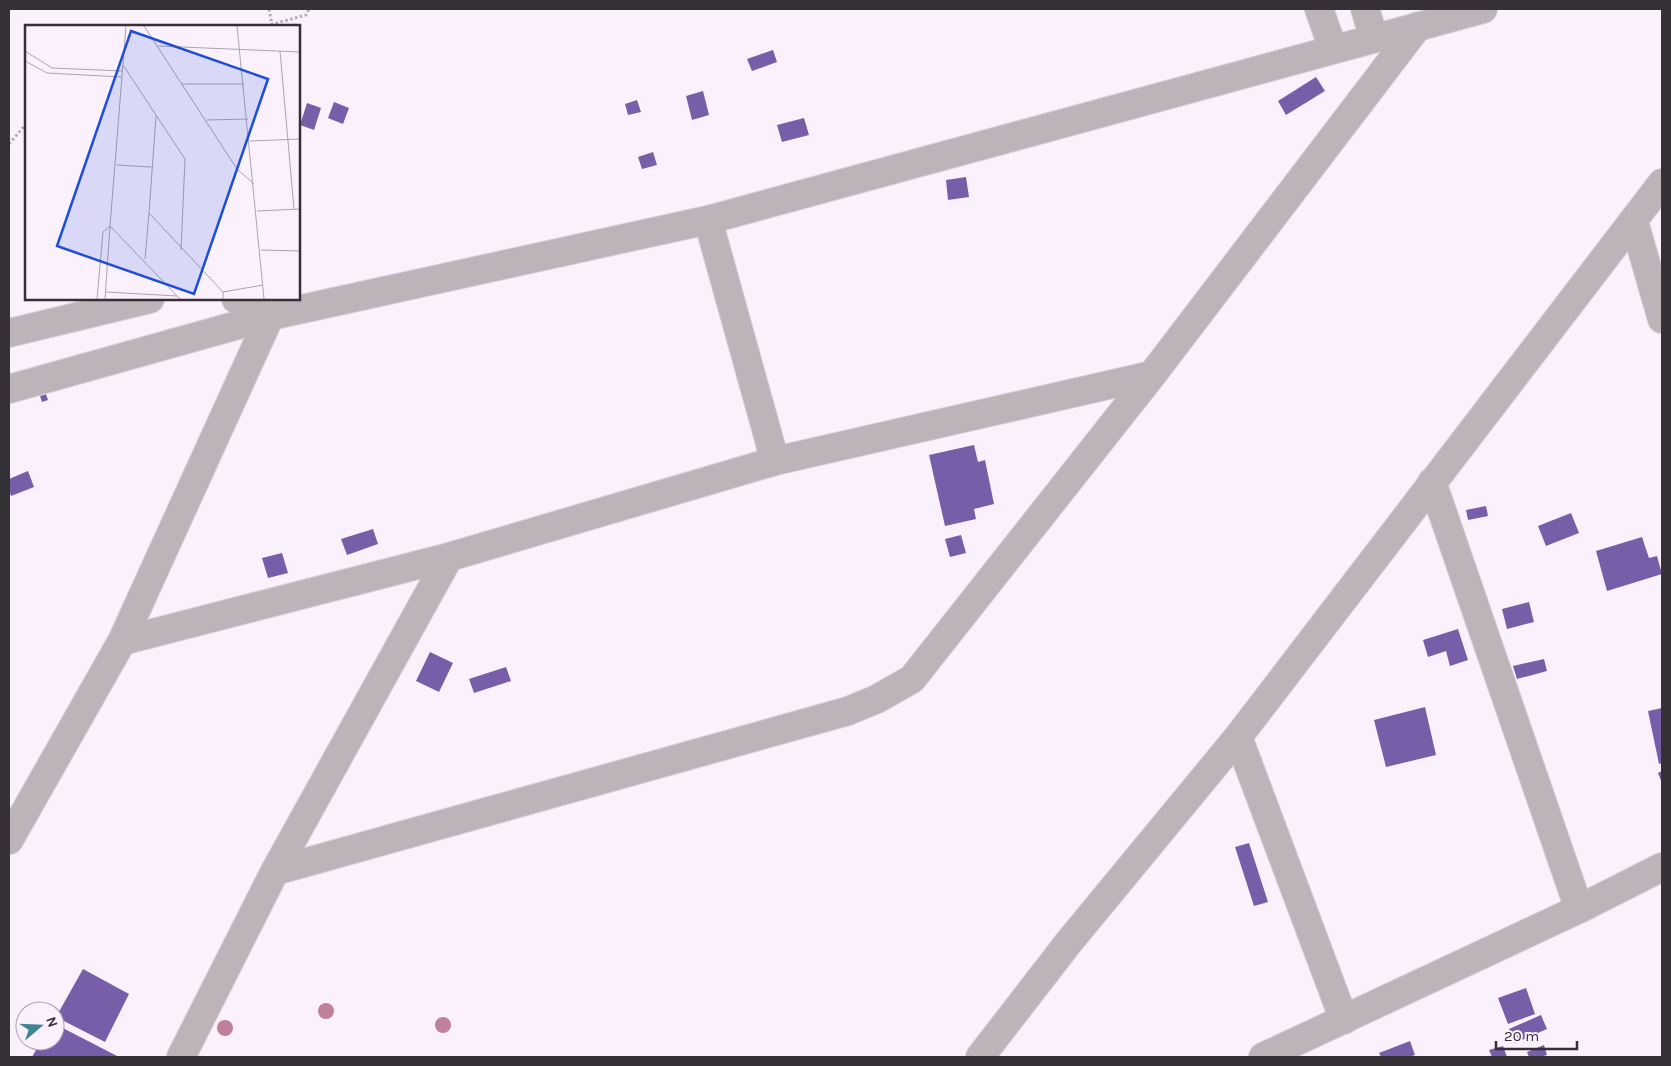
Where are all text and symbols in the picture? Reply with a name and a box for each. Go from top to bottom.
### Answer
inset map [25,25,300,300]
north arrow [15,1001,65,1051]
text: N [42,1014,61,1029]
scale bar [1496,1018,1577,1050]
text: 20 m [1504,1027,1539,1045]

